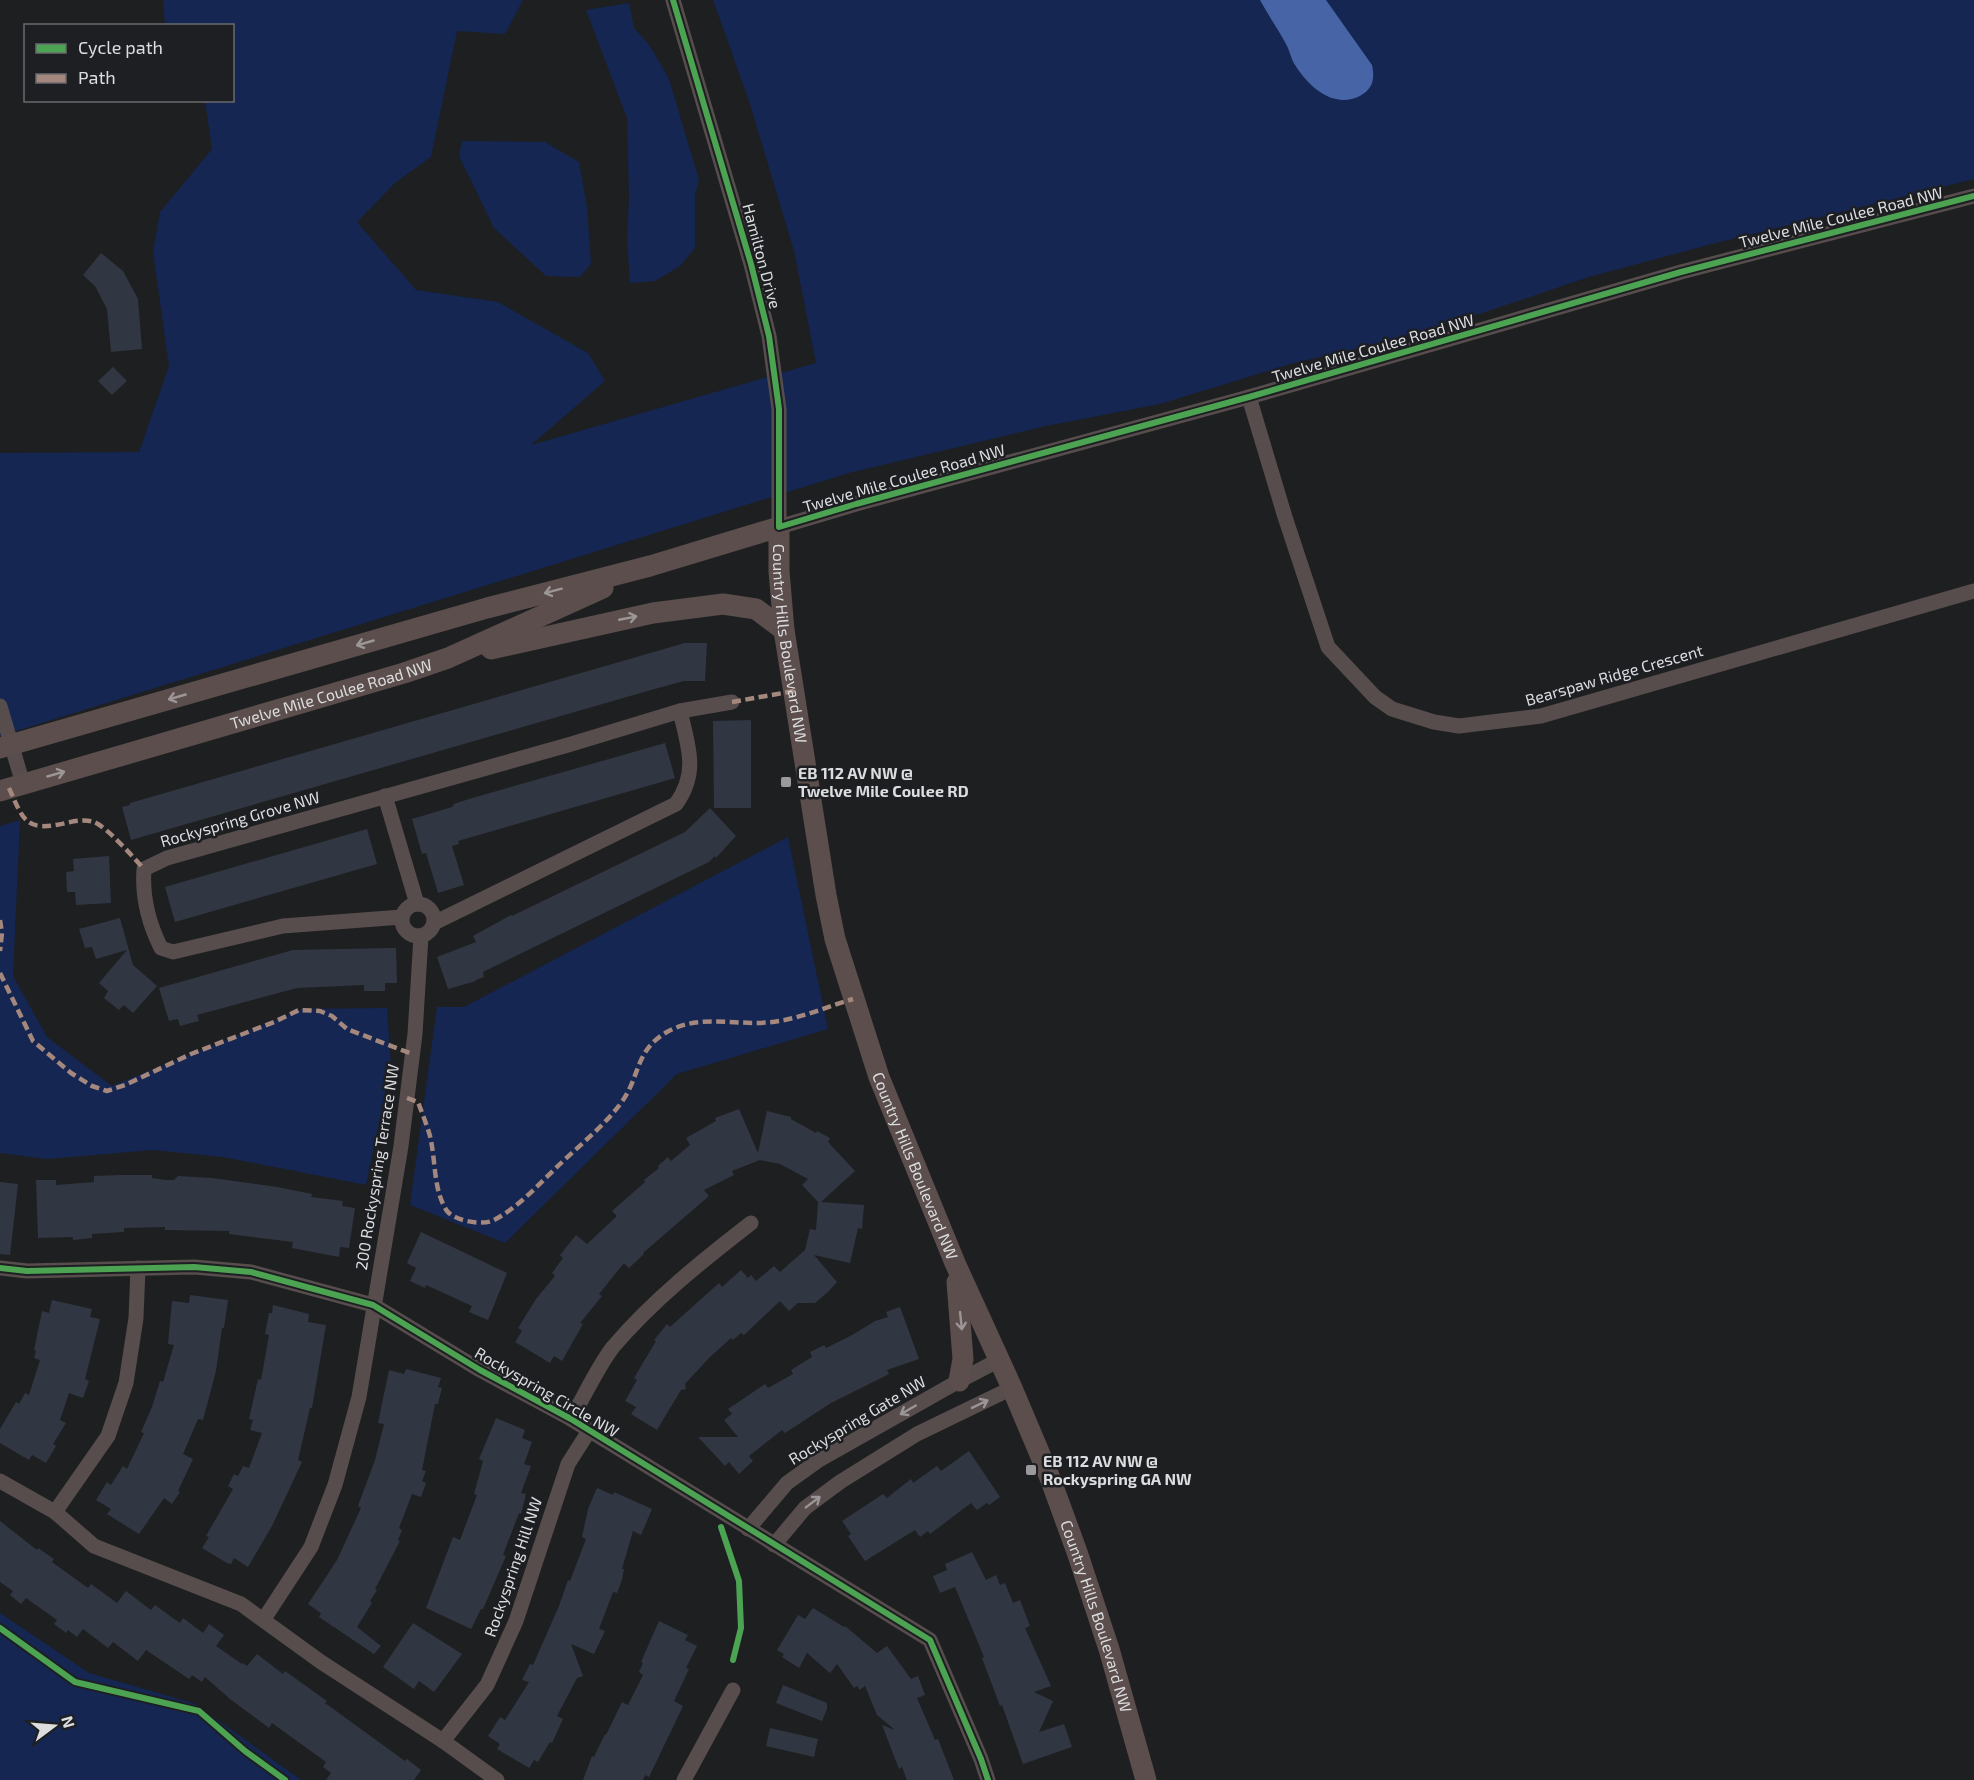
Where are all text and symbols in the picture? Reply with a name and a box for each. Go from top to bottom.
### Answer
legend [24,24,234,102]
text: Cycle path [78,36,163,58]
text: Path [78,66,116,88]
street label: Twelve Mile Coulee Road NW [1737,182,1945,251]
street label: Hamilton Drive [739,201,786,311]
street label: Twelve Mile Coulee Road NW [1270,310,1476,386]
street label: Twelve Mile Coulee Road NW [801,440,1007,516]
street label: Country Hills Boulevard NW [770,544,812,744]
one-way arrow [543,586,562,597]
one-way arrow [618,612,638,623]
one-way arrow [356,638,375,649]
street label: Bearspaw Ridge Crescent [1523,640,1705,709]
street label: Twelve Mile Coulee Road NW [228,654,434,732]
one-way arrow [168,692,187,703]
place label: EB 112 AV NW @ Twelve Mile Coulee RD [798,763,969,800]
one-way arrow [46,768,65,779]
marker: EB 112 AV NW @ Twelve Mile Coulee RD [779,775,793,789]
street label: Rockyspring Grove NW [158,787,322,850]
street label: 200 Rockyspring Terrace NW [351,1063,402,1271]
street label: Country Hills Boulevard NW [869,1069,963,1262]
one-way arrow [956,1311,967,1331]
street label: Rockyspring Circle NW [472,1342,623,1441]
street label: Rockyspring Gate NW [785,1371,929,1468]
one-way arrow [971,1397,989,1409]
one-way arrow [900,1404,917,1416]
place label: EB 112 AV NW @ Rockyspring GA NW [1043,1451,1192,1489]
marker: EB 112 AV NW @ Rockyspring GA NW [1024,1463,1038,1477]
street label: Rockyspring Hill NW [480,1494,545,1639]
one-way arrow [804,1496,820,1509]
street label: Country Hills Boulevard NW [1057,1517,1136,1714]
north arrow [24,1696,84,1756]
text: N [58,1714,80,1730]

